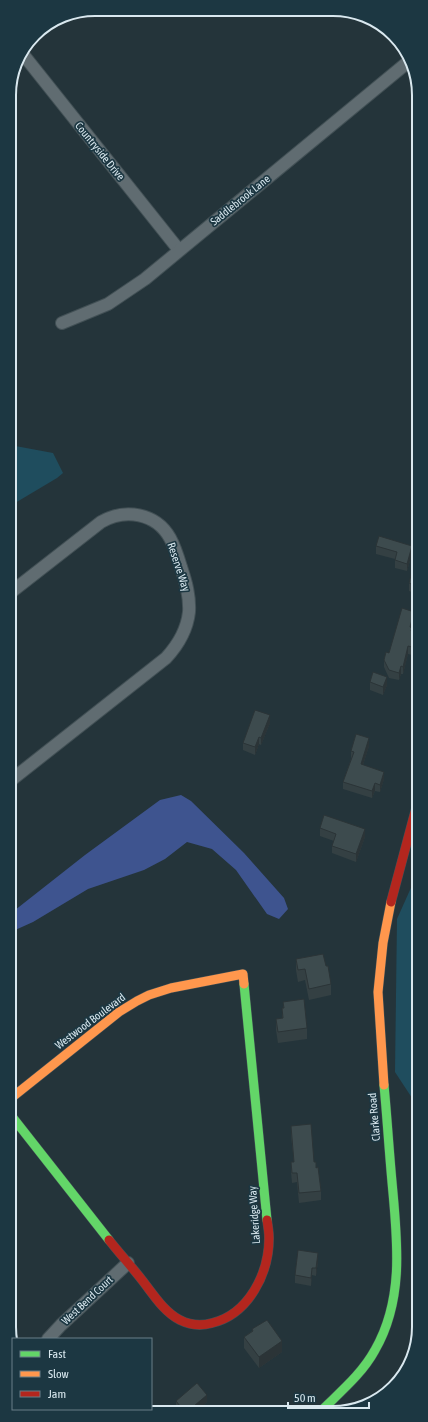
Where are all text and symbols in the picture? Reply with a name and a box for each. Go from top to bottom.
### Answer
street label: Countryside Drive [73,120,127,182]
street label: Saddlebrook Lane [208,172,272,228]
street label: Reserve Way [165,541,193,593]
street label: Westwood Boulevard [53,991,127,1051]
street label: Clarke Road [366,1092,382,1142]
street label: Lakeridge Way [246,1185,262,1244]
street label: West Bend Court [59,1273,115,1327]
legend [12,1338,152,1410]
text: Fast [48,1347,66,1361]
text: Slow [48,1367,69,1381]
scale bar [288,1384,369,1410]
text: Jam [48,1387,66,1401]
text: 50 m [294,1391,316,1405]

